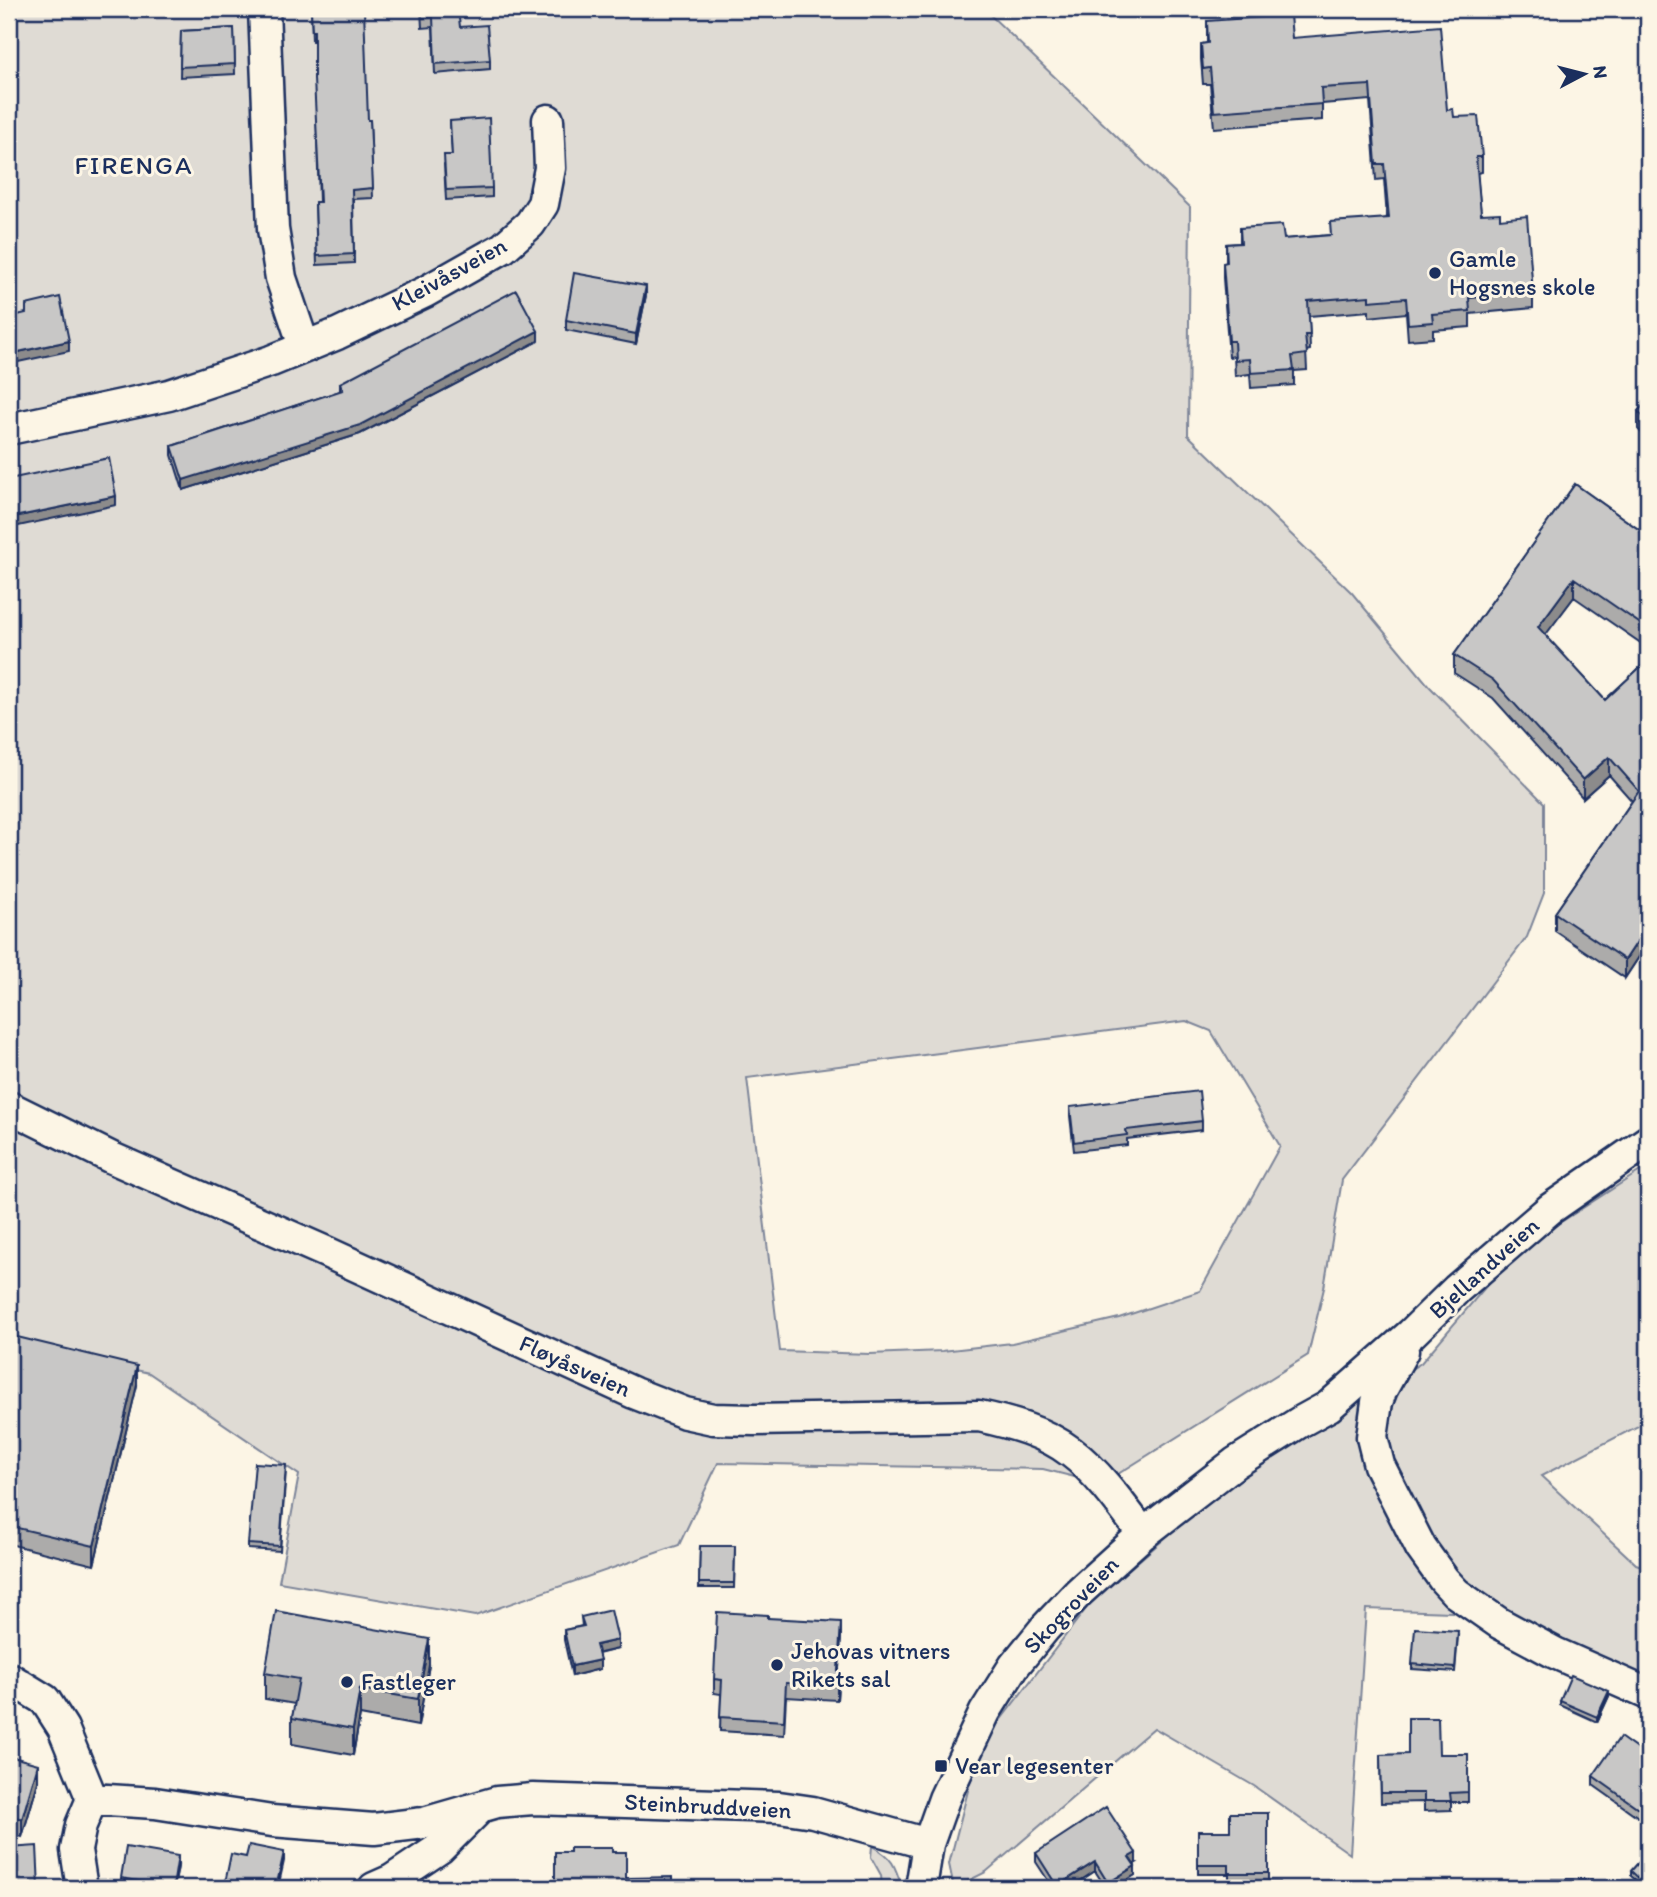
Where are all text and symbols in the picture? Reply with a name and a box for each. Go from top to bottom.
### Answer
north arrow [1548,38,1618,108]
text: N [1588,64,1613,80]
district label: FIRENGA [74,149,194,181]
street label: Kleivåsveien [386,230,512,317]
place label: Gamle Hogsnes skole [1449,244,1596,301]
marker: Gamle Hogsnes skole [1427,265,1443,281]
street label: Bjellandveien [1423,1210,1545,1325]
street label: Fløyåsveien [515,1328,636,1403]
street label: Skogroveien [1017,1550,1125,1660]
place label: Jehovas vitners Rikets sal [791,1636,951,1693]
marker: Jehovas vitners Rikets sal [769,1657,785,1673]
place label: Fastleger [361,1667,456,1696]
marker: Fastleger [339,1674,355,1690]
place label: Vear legesenter [955,1751,1114,1780]
marker: Vear legesenter [933,1758,949,1774]
street label: Steinbruddveien [624,1787,793,1824]

